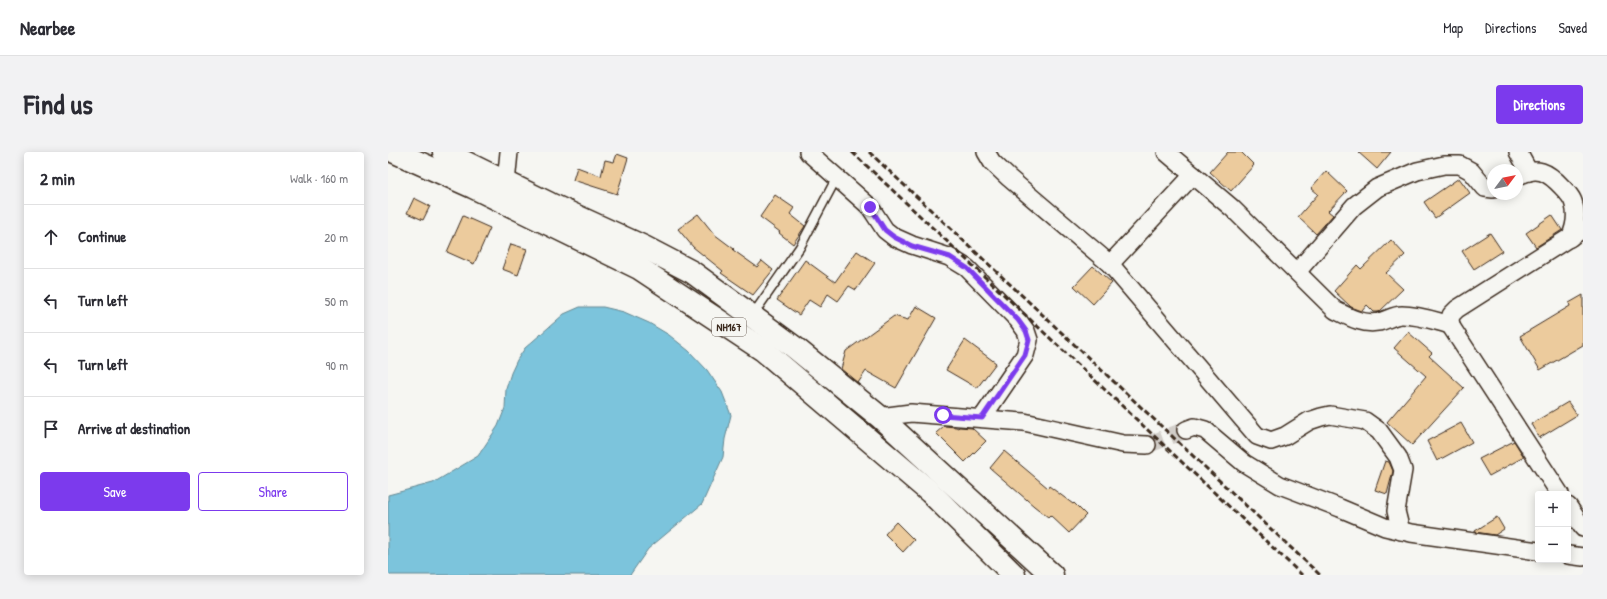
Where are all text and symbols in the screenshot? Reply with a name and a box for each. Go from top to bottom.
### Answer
text: Nearbee [20,15,75,41]
text: Map [1443,18,1463,37]
text: Directions [1485,18,1536,37]
text: Saved [1558,18,1587,37]
text: Find us [24,85,93,123]
button: Directions [1496,85,1583,124]
north arrow [1487,164,1523,200]
text: 2 min [40,167,75,190]
text: Walk · 160 m [290,169,348,187]
route end [861,198,879,216]
icon: ahead [40,226,62,248]
text: Continue [78,226,126,247]
text: 20 m [324,228,348,246]
icon: left [40,290,62,312]
text: Turn left [78,290,128,311]
text: 50 m [325,292,348,310]
road number: NH167 [712,318,746,336]
icon: left [40,354,62,376]
text: Turn left [78,354,128,375]
text: 90 m [326,356,348,374]
route start [934,406,952,424]
icon: arrive [40,418,62,440]
text: Arrive at destination [78,418,190,439]
button: Save [40,472,190,511]
button: Share [198,472,348,511]
map controls [1535,491,1571,563]
button: + [1535,491,1571,527]
button: − [1535,527,1571,563]

